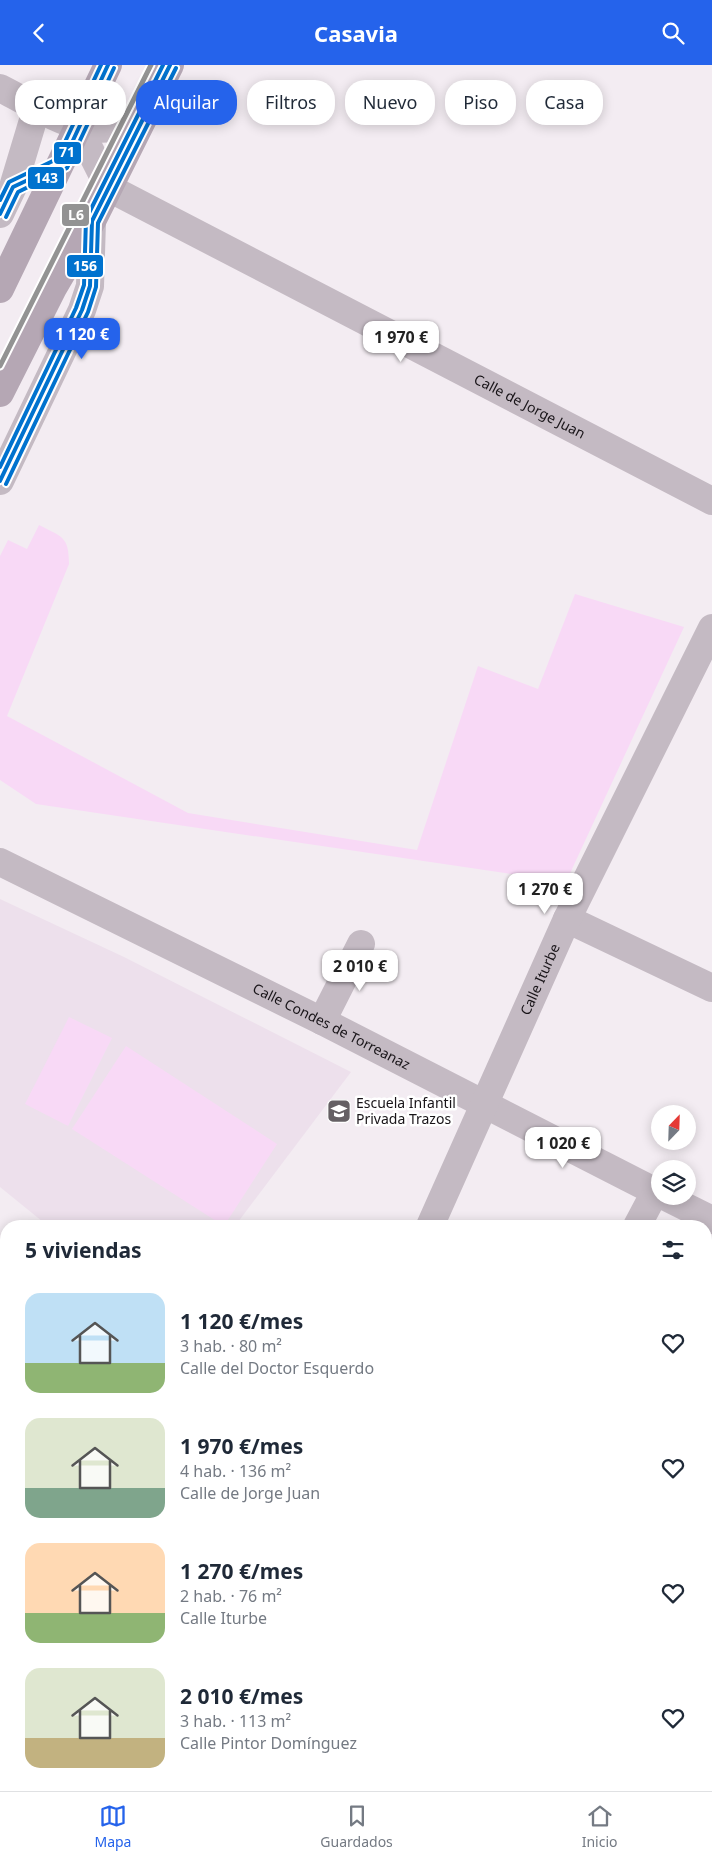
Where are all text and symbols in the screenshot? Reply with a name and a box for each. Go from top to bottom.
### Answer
text: Casavia [314,18,398,48]
icon: back [25,19,53,47]
icon: search [659,19,687,47]
chip: Comprar [15,80,126,125]
chip: Alquilar [136,80,237,125]
chip: Filtros [247,80,335,125]
chip: Nuevo [345,80,435,125]
chip: Piso [445,80,516,125]
chip: Casa [526,80,603,125]
line badge: 71 [53,141,82,165]
text: 71 [59,142,75,161]
line badge: 143 [27,166,65,190]
text: 143 [34,168,58,187]
line badge: L6 [61,203,90,227]
text: L6 [68,205,84,224]
line badge: 156 [66,254,104,278]
text: 156 [73,256,97,275]
pin: 1 120 € [36,317,128,360]
pin: 1 970 € [355,321,447,363]
text: 1 120 € [55,323,109,345]
text: 1 970 € [374,326,428,348]
street label: Calle de Jorge Juan [471,369,589,443]
pin: 1 270 € [499,873,591,915]
text: 1 270 € [518,878,572,900]
street label: Calle Iturbe [515,940,564,1018]
pin: 2 010 € [314,949,406,992]
text: 2 010 € [333,955,387,977]
street label: Calle Condes de Torreanaz [250,978,414,1074]
place label: Escuela Infantil Privada Trazos [356,1093,456,1128]
school or university icon: Escuela Infantil Privada Trazos [326,1098,352,1124]
north arrow [651,1105,696,1150]
map controls [651,1105,696,1205]
pin: 1 020 € [517,1127,609,1169]
text: 1 020 € [536,1132,590,1154]
button: layers [651,1160,696,1205]
text: 5 viviendas [25,1236,142,1264]
icon: filters [659,1236,687,1264]
text: 1 120 €/mes [180,1307,303,1335]
icon: home [65,1313,125,1373]
icon: heart [659,1329,687,1357]
text: 3 hab. · 80 m² [180,1335,282,1357]
text: Calle del Doctor Esquerdo [180,1357,374,1379]
text: 1 970 €/mes [180,1432,303,1460]
icon: home [65,1438,125,1498]
icon: heart [659,1454,687,1482]
text: 4 hab. · 136 m² [180,1460,291,1482]
text: Calle de Jorge Juan [180,1482,320,1504]
text: 1 270 €/mes [180,1557,303,1585]
icon: home [65,1563,125,1623]
icon: heart [659,1579,687,1607]
text: 2 hab. · 76 m² [180,1585,282,1607]
text: Calle Iturbe [180,1607,267,1629]
text: 2 010 €/mes [180,1682,303,1710]
icon: home [65,1688,125,1748]
icon: heart [659,1704,687,1732]
text: 3 hab. · 113 m² [180,1710,291,1732]
text: Calle Pintor Domínguez [180,1732,357,1754]
tab: Mapa [94,1802,131,1851]
tab: Guardados [320,1802,393,1851]
tab: Inicio [582,1802,618,1851]

